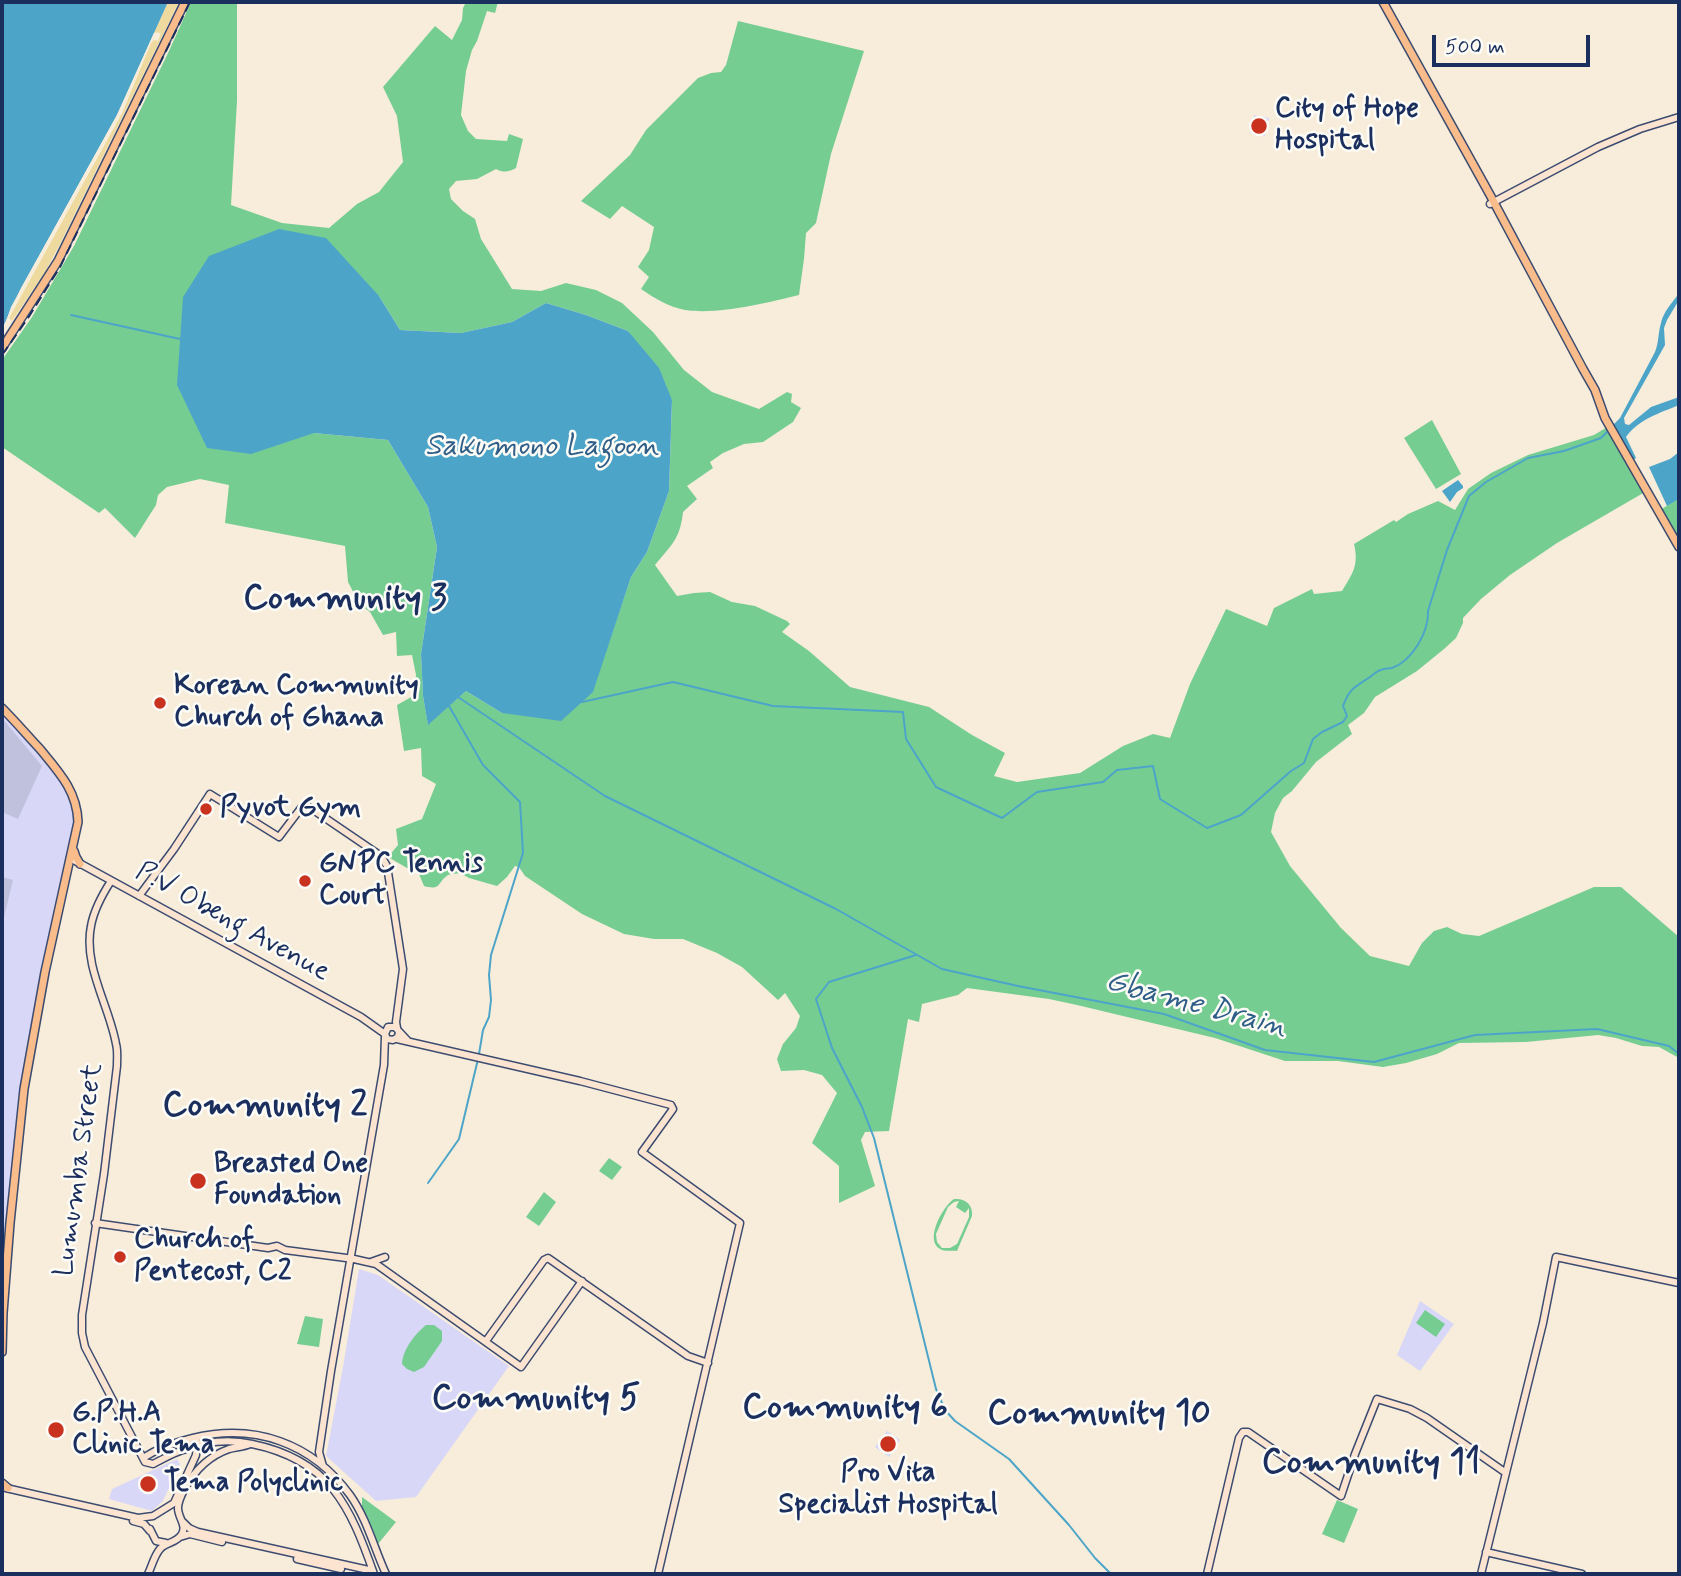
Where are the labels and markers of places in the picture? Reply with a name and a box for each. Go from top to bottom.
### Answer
place label: City of Hope Hospital [1275,93,1419,159]
marker: City of Hope Hospital [1249,116,1269,136]
place label: Korean Community Church of Ghana [174,670,419,736]
marker: Korean Community Church of Ghana [152,695,168,711]
place label: Pyvot Gym [220,792,361,826]
marker: Pyvot Gym [198,801,214,817]
place label: GNPC Tennis Court [319,848,483,914]
marker: GNPC Tennis Court [297,873,313,889]
place label: Breasted One Foundation [214,1148,368,1214]
marker: Breasted One Foundation [188,1171,208,1191]
place label: Church of Pentecost, C2 [134,1224,291,1290]
marker: Church of Pentecost, C2 [112,1249,128,1265]
place label: G.P.H.A Clinic Tema [72,1397,214,1463]
marker: G.P.H.A Clinic Tema [46,1420,66,1440]
marker: Pro Vita Specialist Hospital [878,1434,898,1454]
place label: Pro Vita Specialist Hospital [778,1457,998,1523]
place label: Tema Polyclinic [164,1467,343,1501]
marker: Tema Polyclinic [138,1474,158,1494]

